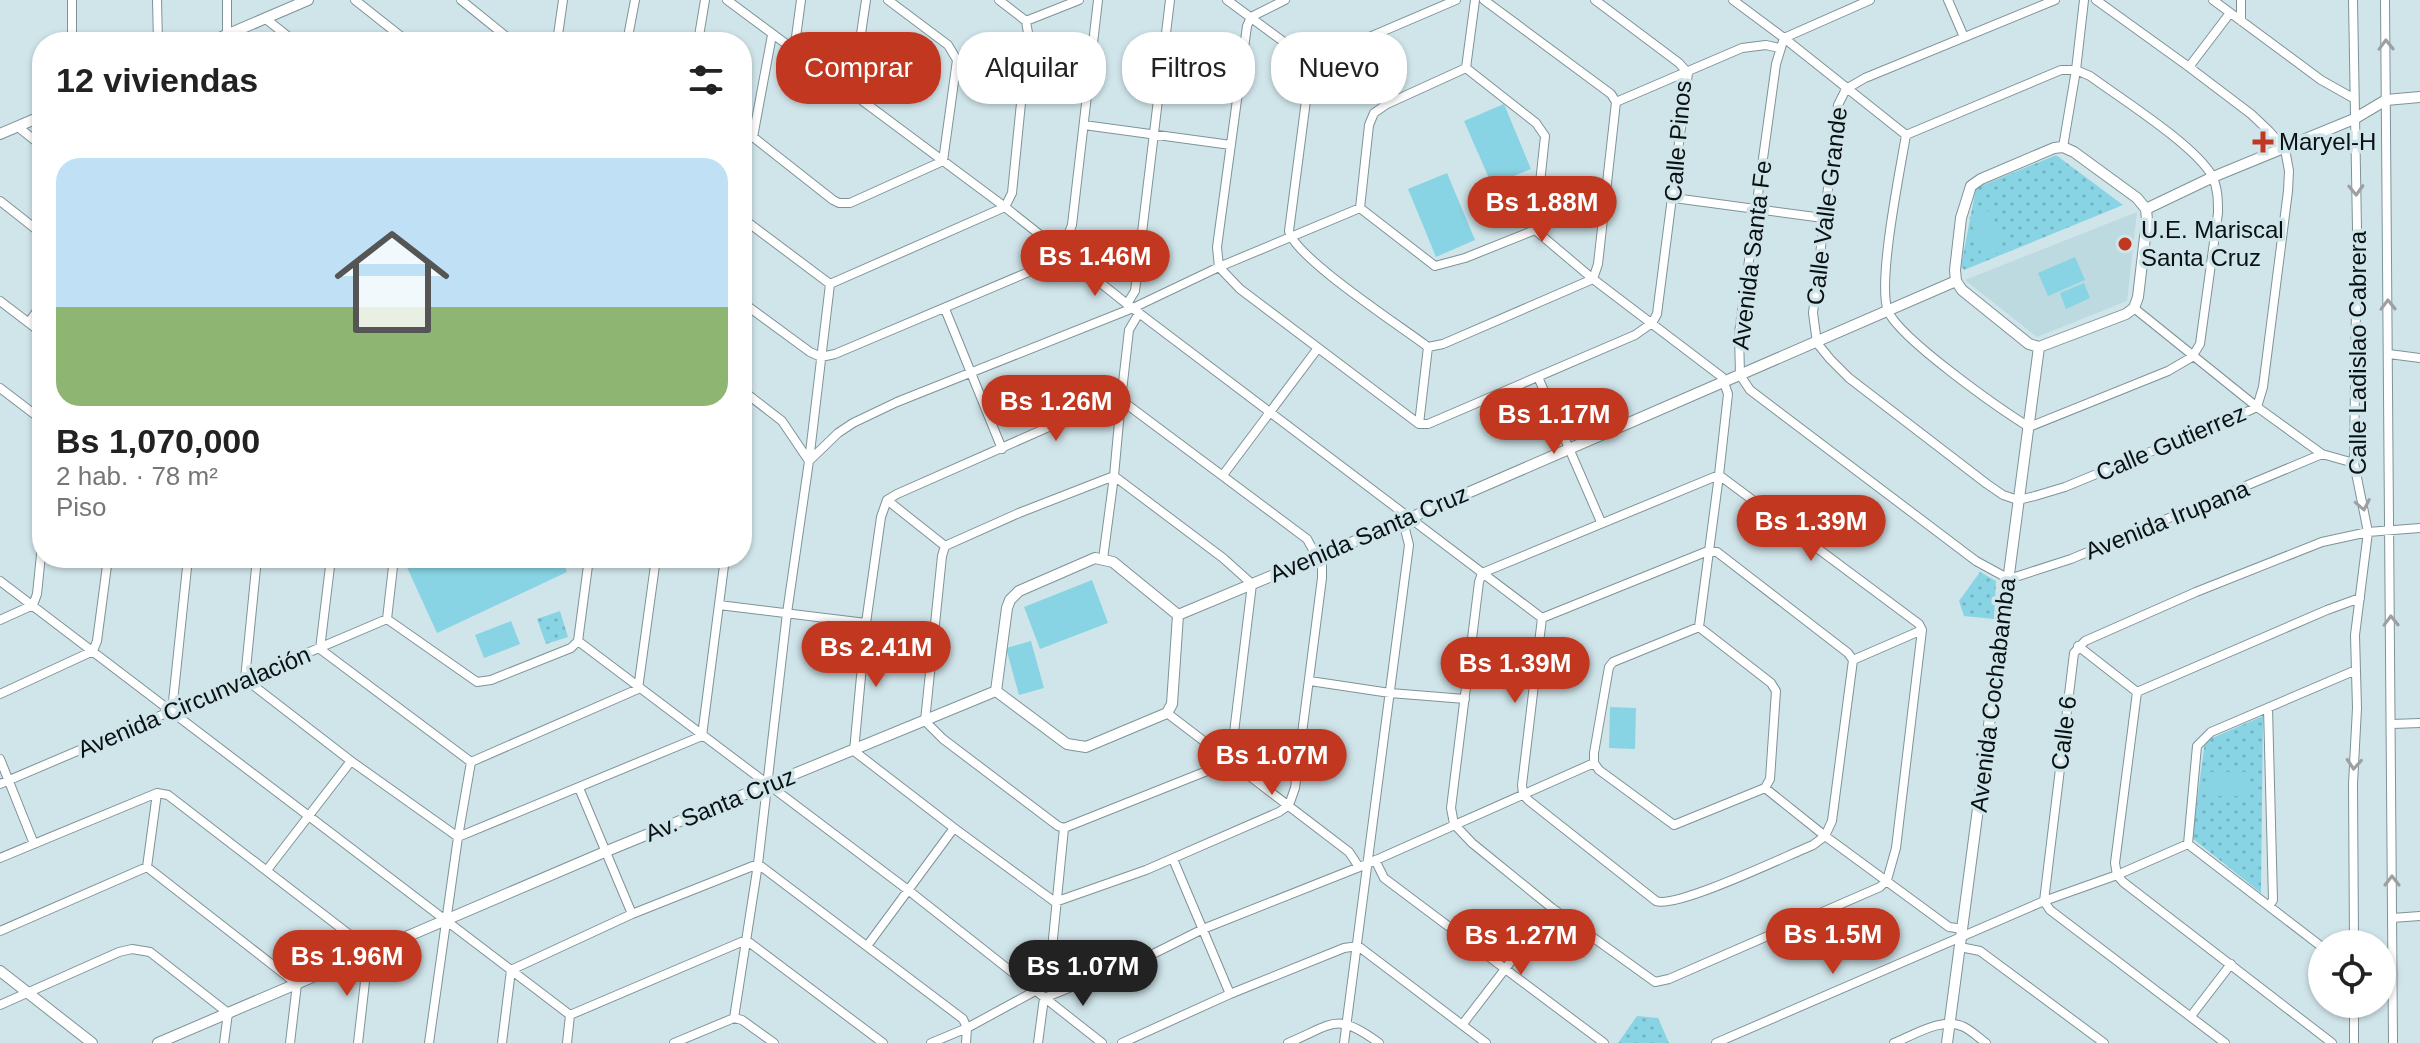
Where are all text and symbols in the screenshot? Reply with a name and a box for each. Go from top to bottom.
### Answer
chip: Comprar [776,32,941,104]
chip: Alquilar [957,32,1106,104]
chip: Filtros [1122,32,1255,104]
chip: Nuevo [1271,32,1407,104]
one-way arrow [2377,38,2394,51]
icon: filters [684,58,728,102]
text: 12 viviendas [56,61,258,99]
street label: Calle Pinos [1659,79,1696,203]
street label: Calle Valle Grande [1801,105,1852,307]
place label: Maryel-H [2279,128,2376,155]
marker: Maryel-H [2254,133,2272,151]
street label: Avenida Santa Fe [1727,159,1777,351]
pin: Bs 1.88M [1459,176,1625,244]
one-way arrow [2347,184,2364,197]
text: Bs 1.88M [1486,187,1598,217]
icon: home [320,210,464,354]
place label: U.E. Mariscal Santa Cruz [2141,216,2284,271]
pin: Bs 1.46M [1012,230,1178,298]
street label: Calle Ladislao Cabrera [2344,230,2371,475]
marker: U.E. Mariscal Santa Cruz [2116,235,2134,253]
text: Bs 1.46M [1039,241,1151,271]
one-way arrow [2379,298,2397,311]
pin: Bs 1.26M [973,375,1139,443]
text: Bs 1.26M [1000,386,1112,416]
pin: Bs 1.17M [1471,388,1637,456]
text: Bs 1.17M [1498,399,1610,429]
street label: Calle Gutierrez [2092,399,2250,486]
text: Bs 1,070,000 [56,422,260,460]
text: 2 hab. · 78 m² [56,461,218,491]
street label: Avenida Irupana [2081,474,2253,565]
street label: Avenida Santa Cruz [1265,479,1472,588]
text: Piso [56,492,107,522]
pin: Bs 1.39M [1728,495,1894,563]
one-way arrow [2353,498,2370,512]
text: Bs 1.39M [1755,506,1867,536]
street label: Avenida Cochabamba [1965,576,2020,814]
one-way arrow [2382,614,2400,627]
pin: Bs 2.41M [793,621,959,689]
text: Bs 2.41M [820,632,932,662]
pin: Bs 1.39M [1432,637,1598,705]
street label: Avenida Circunvalación [73,640,314,763]
text: Bs 1.39M [1459,648,1571,678]
street label: Calle 6 [2046,694,2081,772]
pin: Bs 1.07M [1189,729,1355,797]
text: Bs 1.07M [1216,740,1328,770]
one-way arrow [2346,758,2363,771]
street label: Av. Santa Cruz [641,762,799,847]
one-way arrow [2383,874,2401,887]
pin: Bs 1.5M [1759,908,1907,976]
pin: Bs 1.27M [1438,909,1604,977]
text: Bs 1.5M [1784,919,1882,949]
text: Bs 1.27M [1465,920,1577,950]
pin: Bs 1.96M [264,930,430,998]
map controls [2308,930,2396,1018]
button: locate [2308,930,2396,1018]
pin: Bs 1.07M [1000,940,1166,1008]
text: Bs 1.96M [291,941,403,971]
text: Bs 1.07M [1027,951,1139,981]

